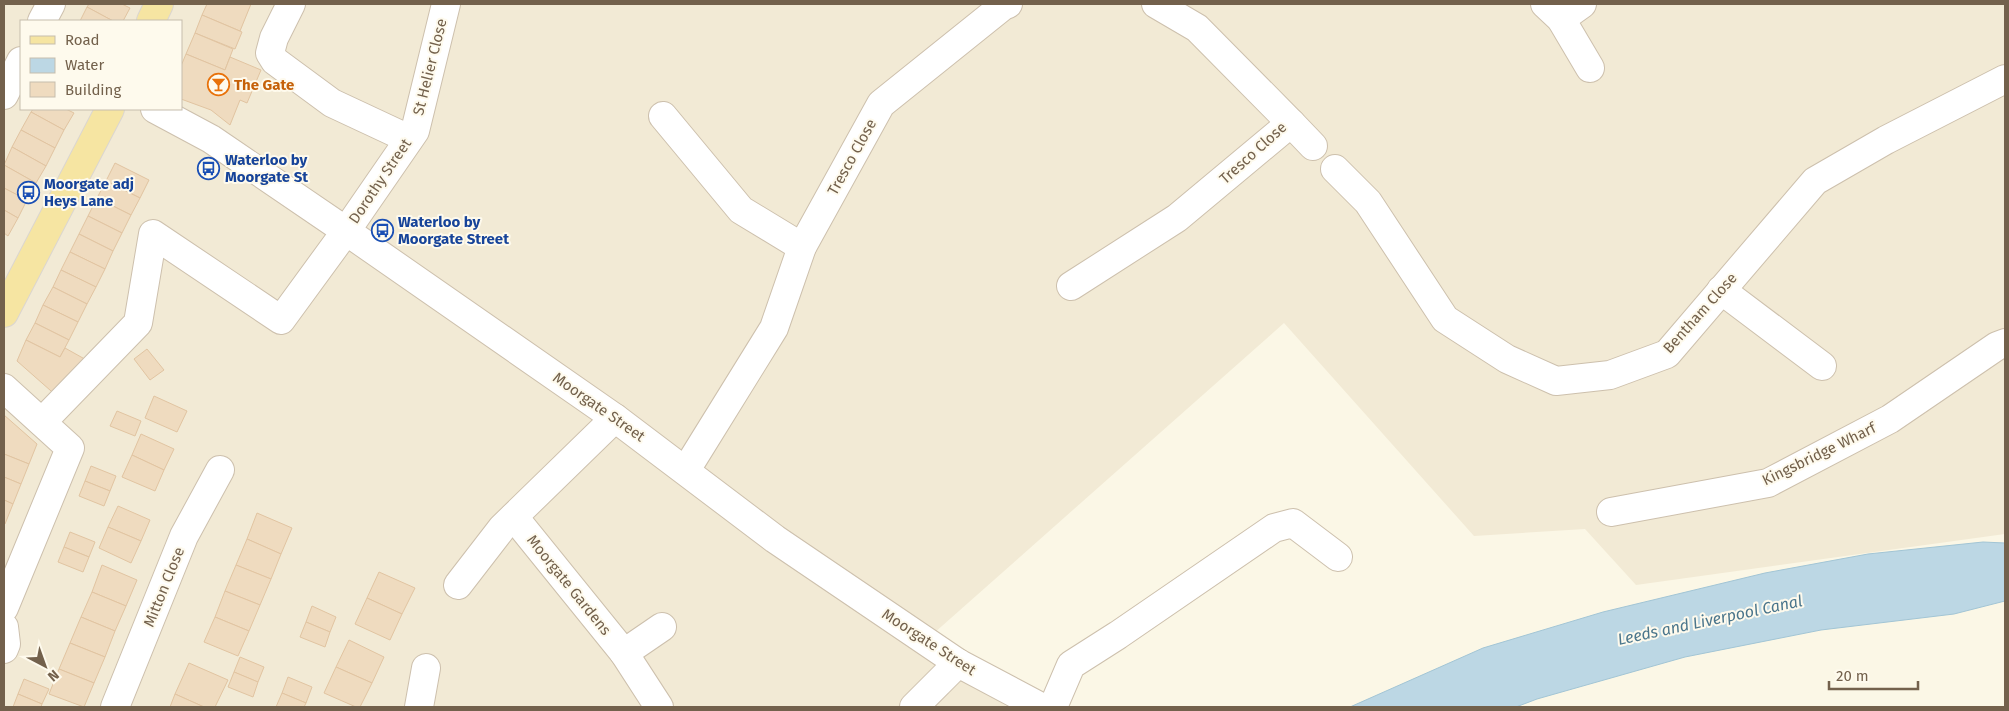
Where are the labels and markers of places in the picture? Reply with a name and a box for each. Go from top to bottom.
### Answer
bar icon: The Gate [206,73,230,97]
place label: The Gate [234,76,294,94]
place label: Waterloo by Moorgate St [225,151,308,186]
bus stop icon: Waterloo by Moorgate St [197,157,221,181]
place label: Moorgate adj Heys Lane [44,175,134,210]
bus stop icon: Moorgate adj Heys Lane [16,181,40,205]
place label: Waterloo by Moorgate Street [398,213,509,248]
bus stop icon: Waterloo by Moorgate Street [370,219,394,243]

